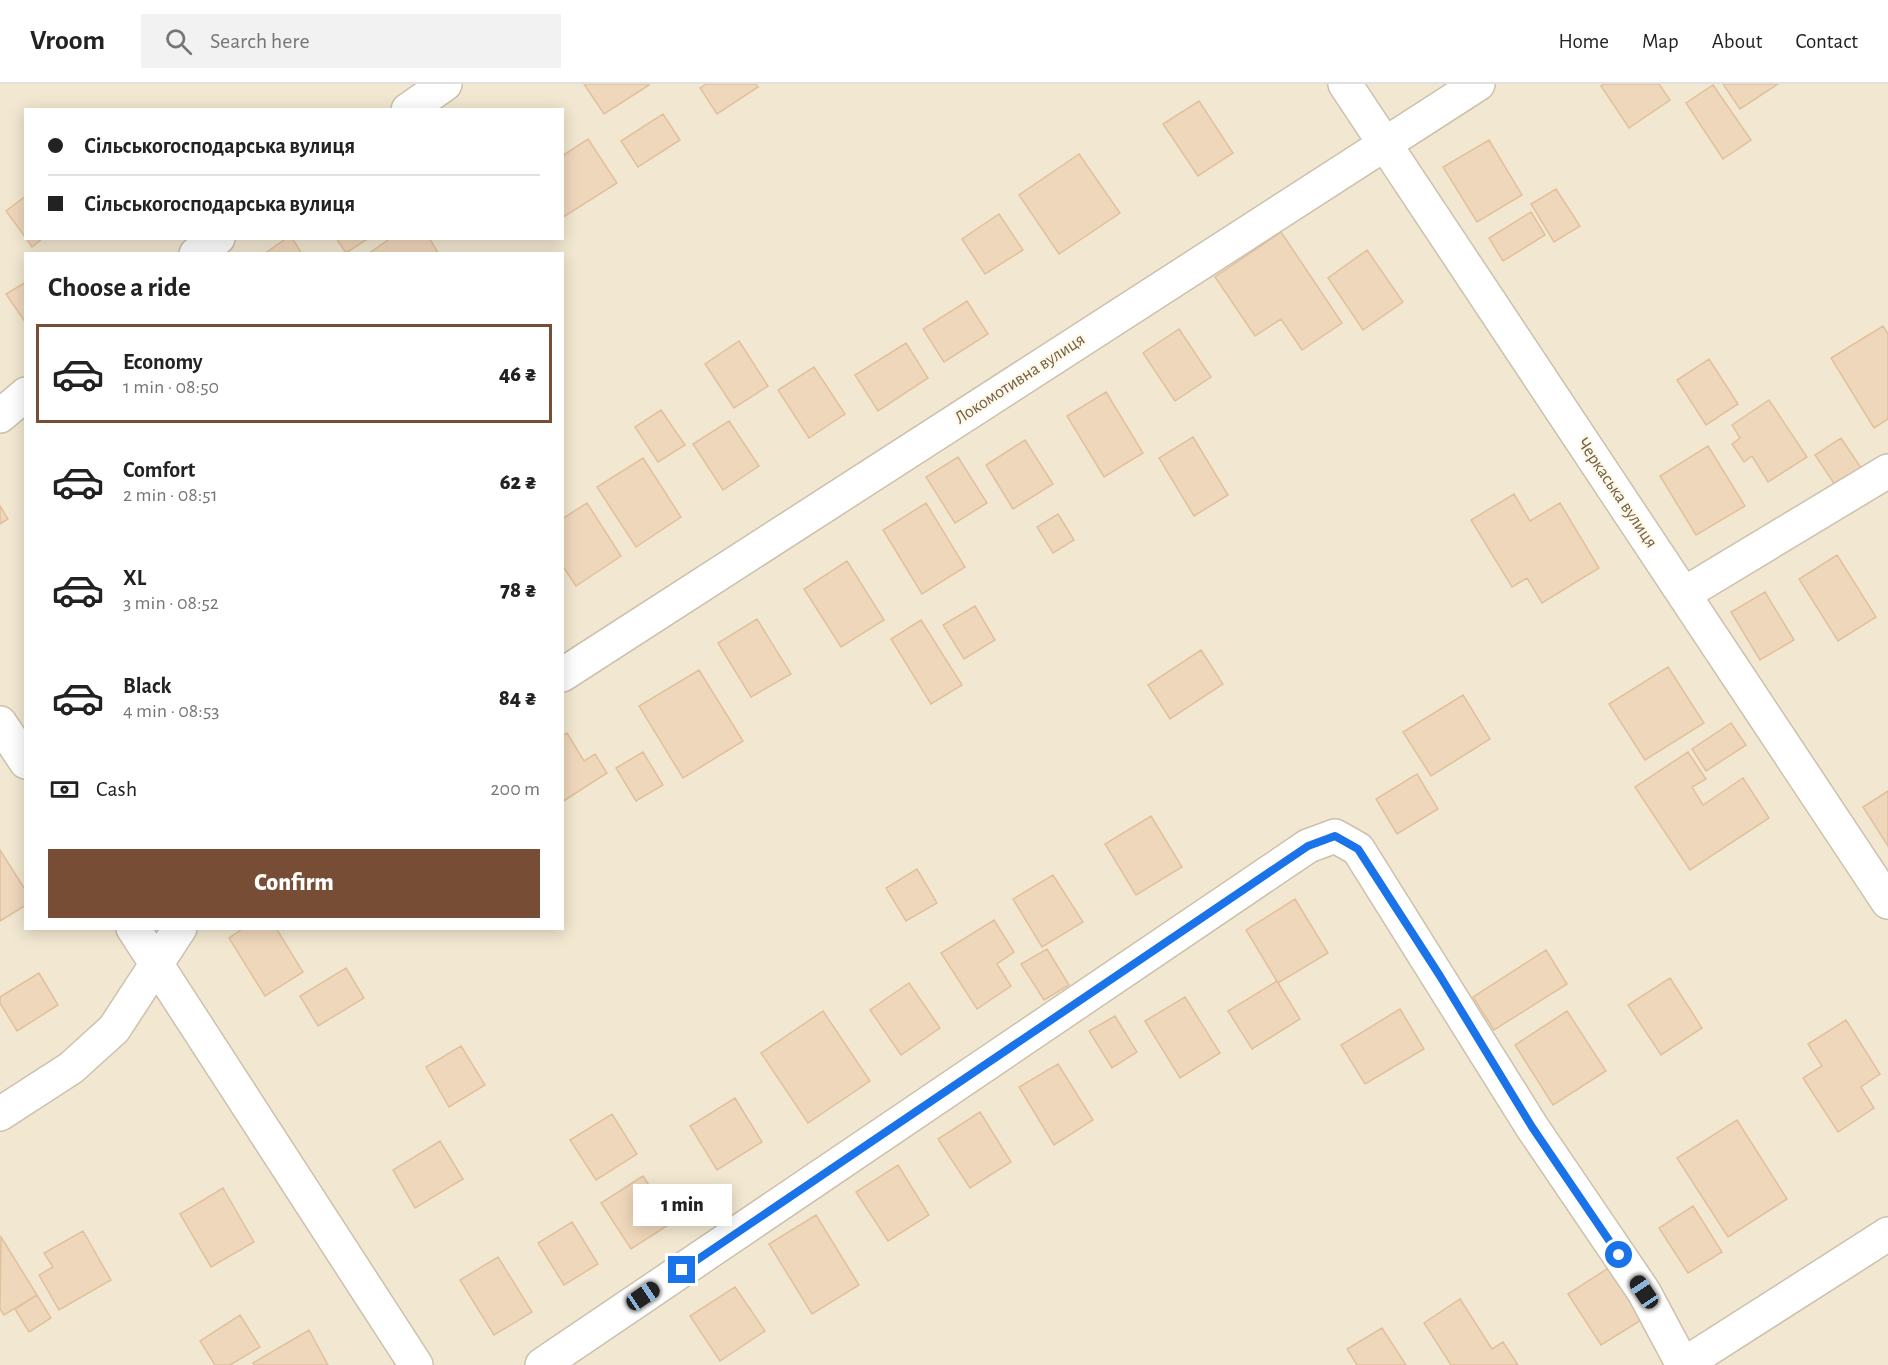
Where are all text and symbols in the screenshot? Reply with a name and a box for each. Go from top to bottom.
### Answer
search box [141,14,561,68]
icon: search [162,25,195,58]
text: Vroom [30,27,105,55]
text: Search here [210,30,310,52]
text: Home [1558,31,1609,52]
text: Map [1642,31,1679,52]
text: About [1712,31,1762,52]
text: Contact [1795,31,1858,52]
text: Сільськогосподарська вулиця [84,135,355,157]
text: Сільськогосподарська вулиця [84,193,355,215]
text: Choose a ride [48,274,191,301]
street label: Локомотивна вулиця [952,330,1088,428]
icon: car [51,347,105,401]
text: Economy [123,351,203,373]
text: 46 ₴ [499,363,537,385]
text: 1 min · 08:50 [123,377,219,397]
street label: Черкаська вулиця [1574,435,1660,551]
icon: car [51,455,105,509]
text: Comfort [123,459,195,481]
text: 62 ₴ [500,471,537,493]
text: 2 min · 08:51 [123,485,218,505]
icon: car [51,563,105,617]
text: XL [123,567,146,589]
text: 78 ₴ [500,579,537,601]
text: 3 min · 08:52 [123,593,219,613]
icon: car [51,671,105,725]
text: Black [123,675,171,697]
text: 84 ₴ [499,687,537,709]
text: 4 min · 08:53 [123,701,219,721]
icon: cash [48,773,81,806]
text: Cash [96,778,137,800]
text: 200 m [490,779,540,799]
button: Confirm [48,849,540,918]
callout: 1 min [632,1183,732,1225]
text: 1 min [661,1195,704,1215]
route start [1605,1241,1632,1268]
route end [668,1256,695,1283]
car [1626,1272,1662,1312]
car [623,1278,663,1314]

